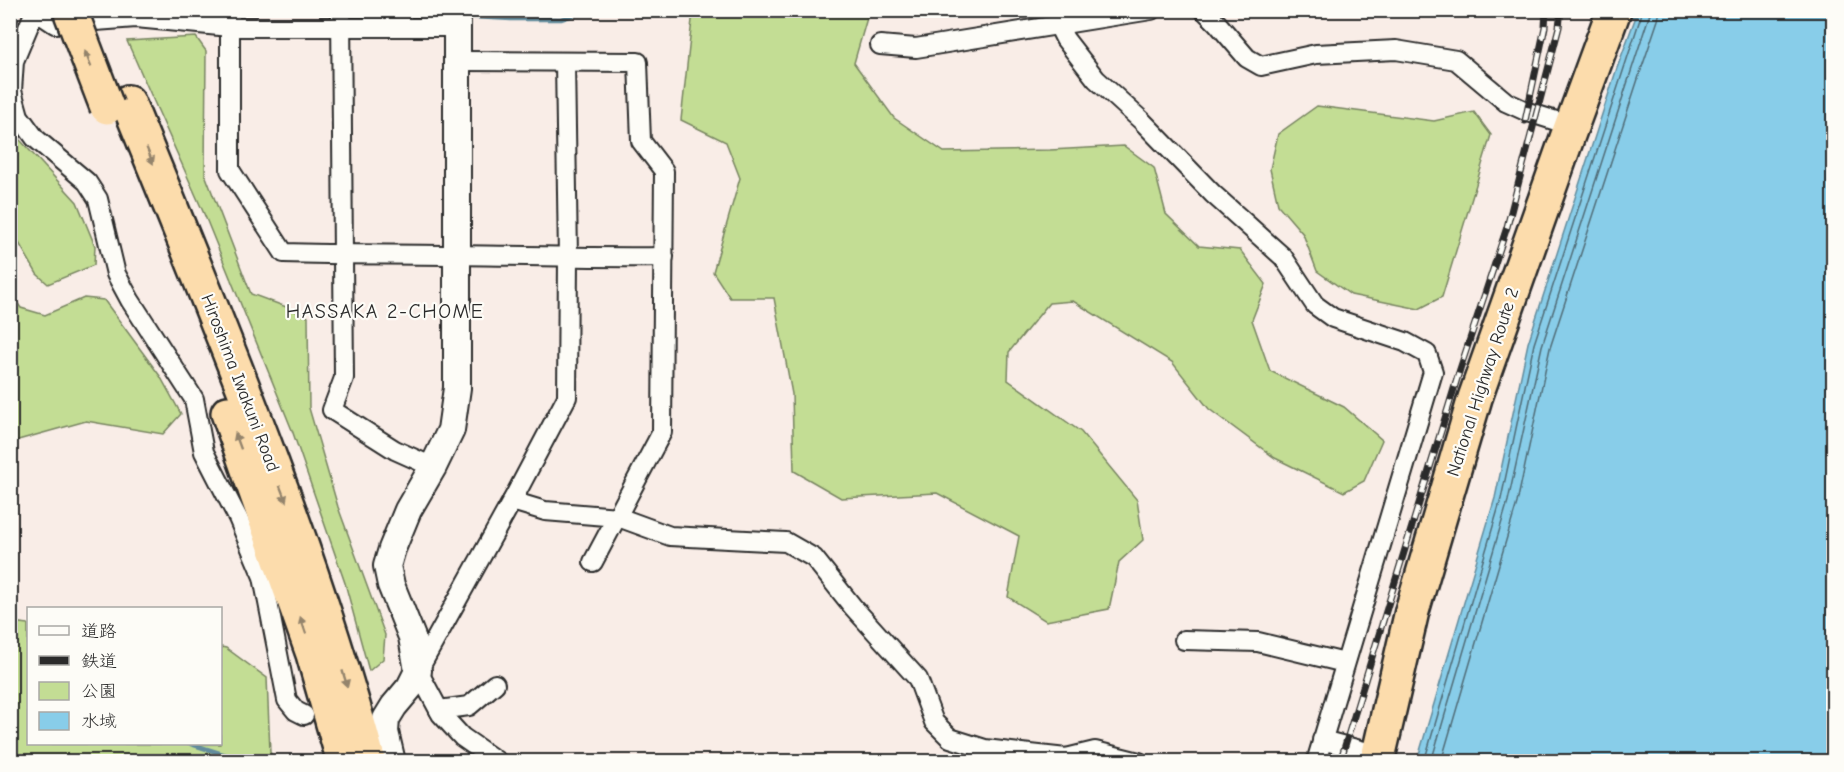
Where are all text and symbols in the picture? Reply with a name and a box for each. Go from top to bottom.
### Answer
one-way arrow [83,49,93,67]
one-way arrow [145,148,155,166]
street label: National Highway Route 2 [1443,285,1523,479]
street label: Hiroshima Iwakuni Road [196,291,284,475]
district label: HASSAKA 2-CHOME [286,300,484,323]
one-way arrow [233,432,243,450]
one-way arrow [279,485,288,503]
legend [27,607,222,745]
one-way arrow [298,616,308,634]
text: 道路 [81,621,117,642]
text: 鉄道 [81,651,117,672]
one-way arrow [341,670,350,688]
text: 公園 [81,681,117,702]
text: 水域 [81,711,117,732]

